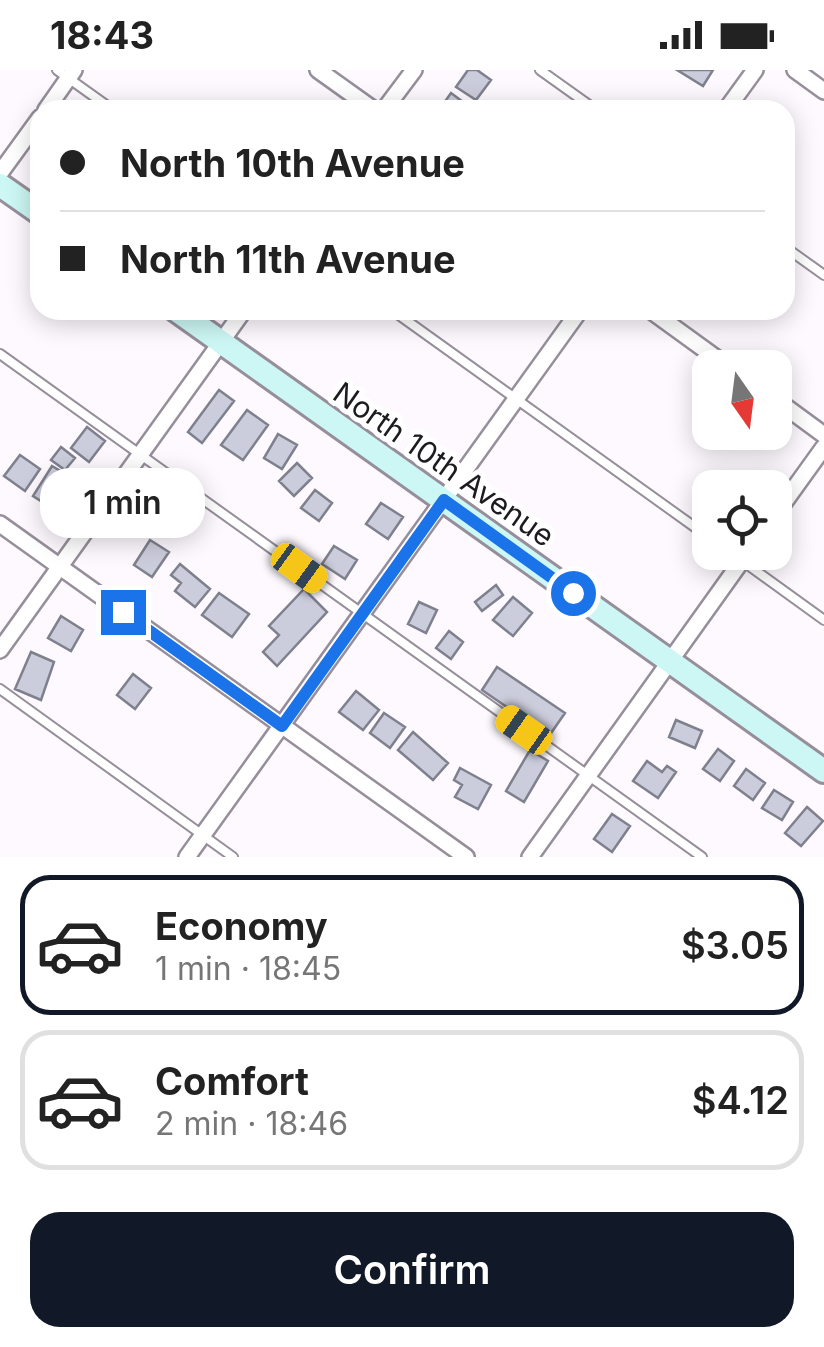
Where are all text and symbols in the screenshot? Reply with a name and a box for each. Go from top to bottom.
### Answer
text: 18:43 [50,12,154,58]
text: North 10th Avenue [120,140,465,186]
text: North 11th Avenue [120,236,456,282]
north arrow [692,350,792,450]
map controls [692,350,792,570]
street label: North 10th Avenue [327,374,561,554]
callout: 1 min [41,467,206,537]
button: locate [692,470,792,570]
text: 1 min [83,483,162,522]
car [266,538,332,598]
route start [551,571,596,616]
route end [101,590,146,635]
car [491,701,557,759]
icon: car [35,900,125,990]
text: Economy [155,903,328,949]
text: $3.05 [681,922,789,968]
text: 1 min · 18:45 [155,949,341,988]
icon: car [35,1055,125,1145]
text: Comfort [155,1058,309,1104]
text: $4.12 [692,1077,789,1123]
text: 2 min · 18:46 [155,1104,348,1143]
button: Confirm [30,1212,794,1327]

